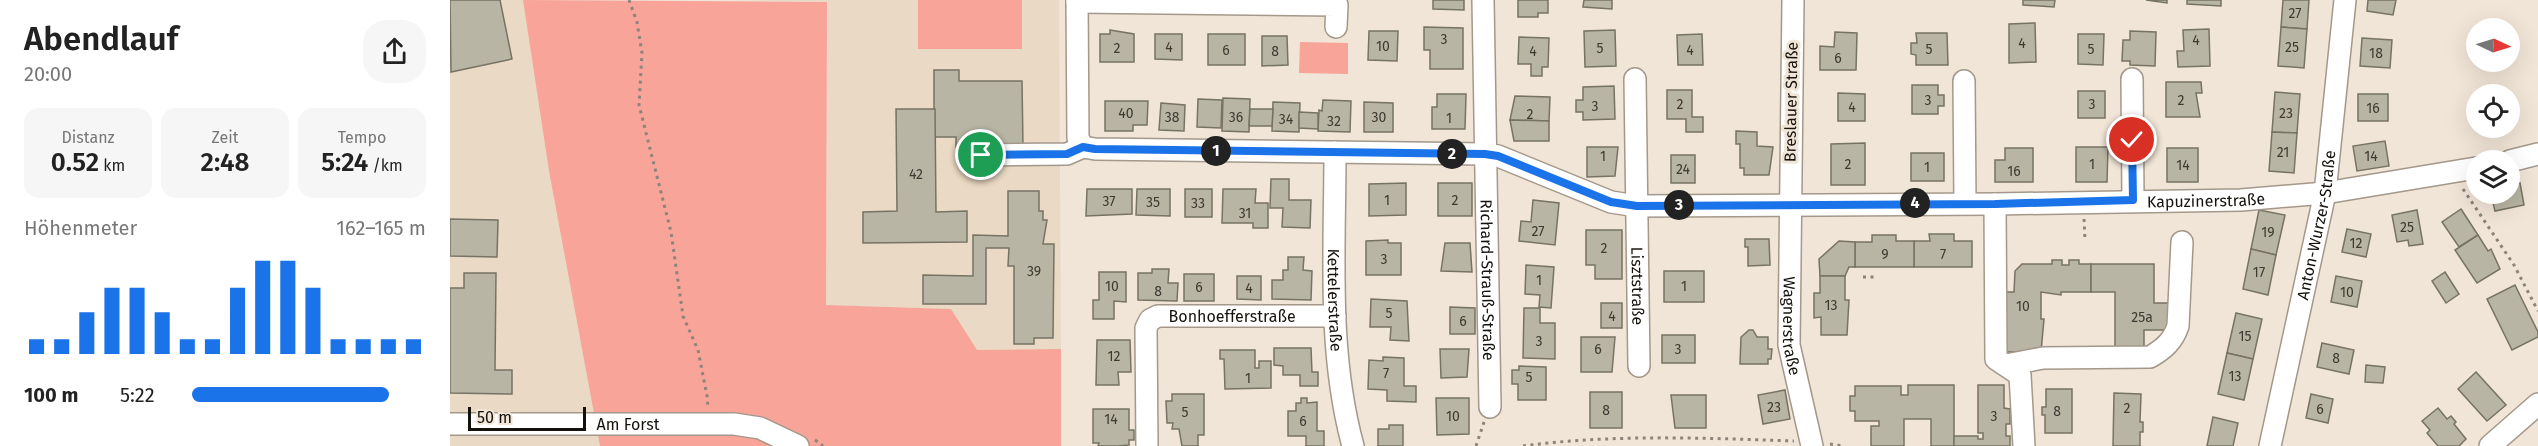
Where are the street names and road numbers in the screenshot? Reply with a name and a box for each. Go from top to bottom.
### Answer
street label: Breslauer Straße [1780,42,1802,162]
street label: Anton-Wurzer-Straße [2293,149,2339,301]
street label: Kapuzinerstraße [2147,189,2266,211]
street label: Richard-Strauß-Straße [1477,199,1499,361]
street label: Lisztstraße [1628,247,1648,325]
street label: Kettelerstraße [1324,248,1346,352]
street label: Wagnerstraße [1779,276,1805,377]
street label: Bonhoefferstraße [1169,307,1296,326]
street label: Am Forst [597,415,660,434]

